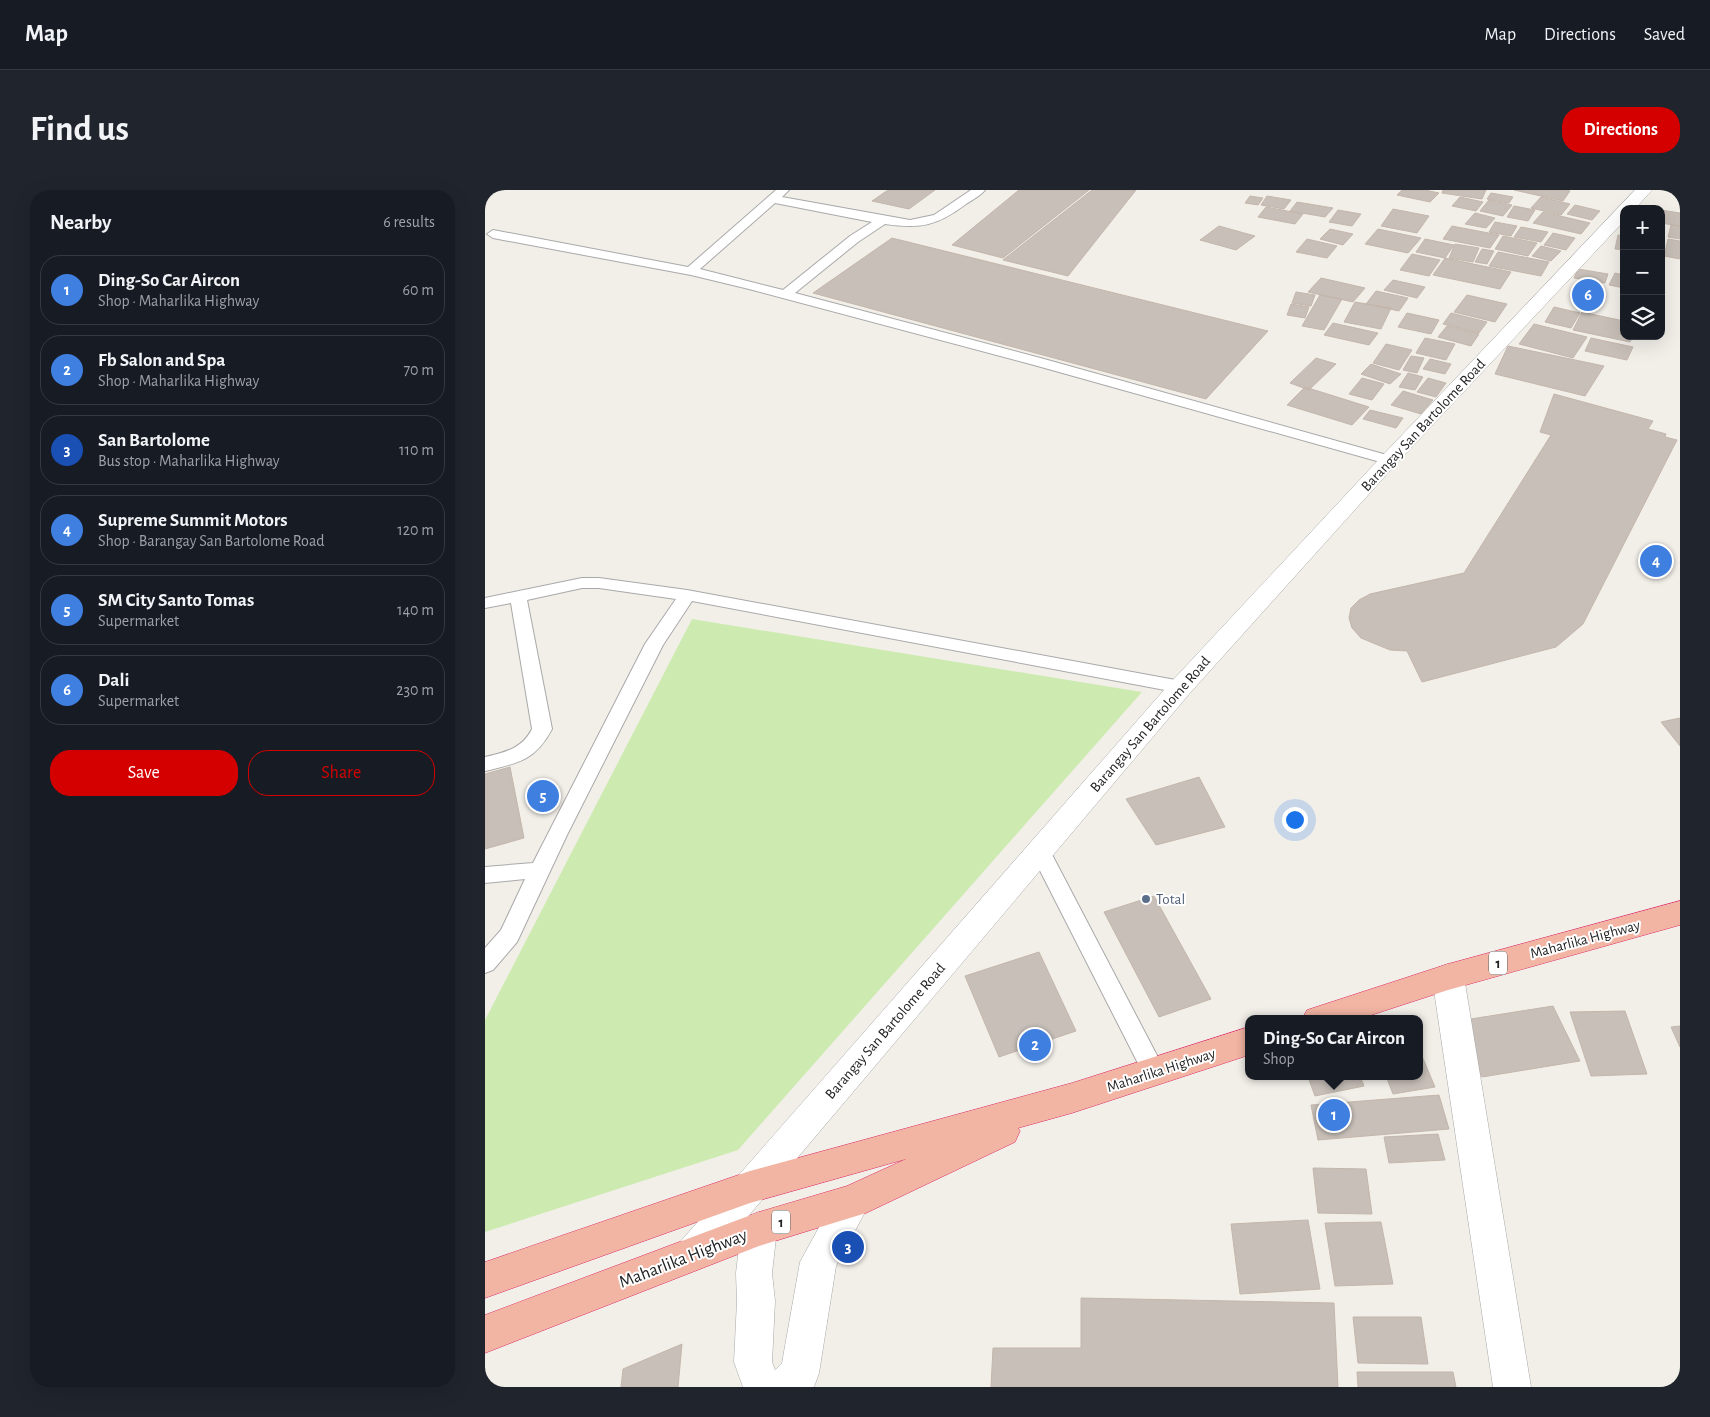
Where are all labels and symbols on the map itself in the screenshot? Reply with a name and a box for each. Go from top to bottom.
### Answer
pin: 6 [1572,276,1604,314]
street label: Barangay San Bartolome Road [1358,356,1488,494]
pin: 4 [1640,542,1672,580]
street label: Barangay San Bartolome Road [1088,653,1213,795]
pin: 5 [527,777,559,815]
your location [1282,807,1308,833]
place label: Total [1156,892,1185,907]
marker: Total [1140,893,1152,905]
street label: Maharlika Highway [1529,917,1642,961]
road number: 1 [1489,951,1507,974]
street label: Barangay San Bartolome Road [823,960,948,1102]
pin: 2 [1019,1026,1051,1064]
street label: Maharlika Highway [1105,1046,1218,1095]
pin: 1 [1318,1096,1350,1134]
road number: 1 [772,1210,790,1234]
street label: Maharlika Highway [617,1226,750,1292]
pin: 3 [832,1228,864,1266]

